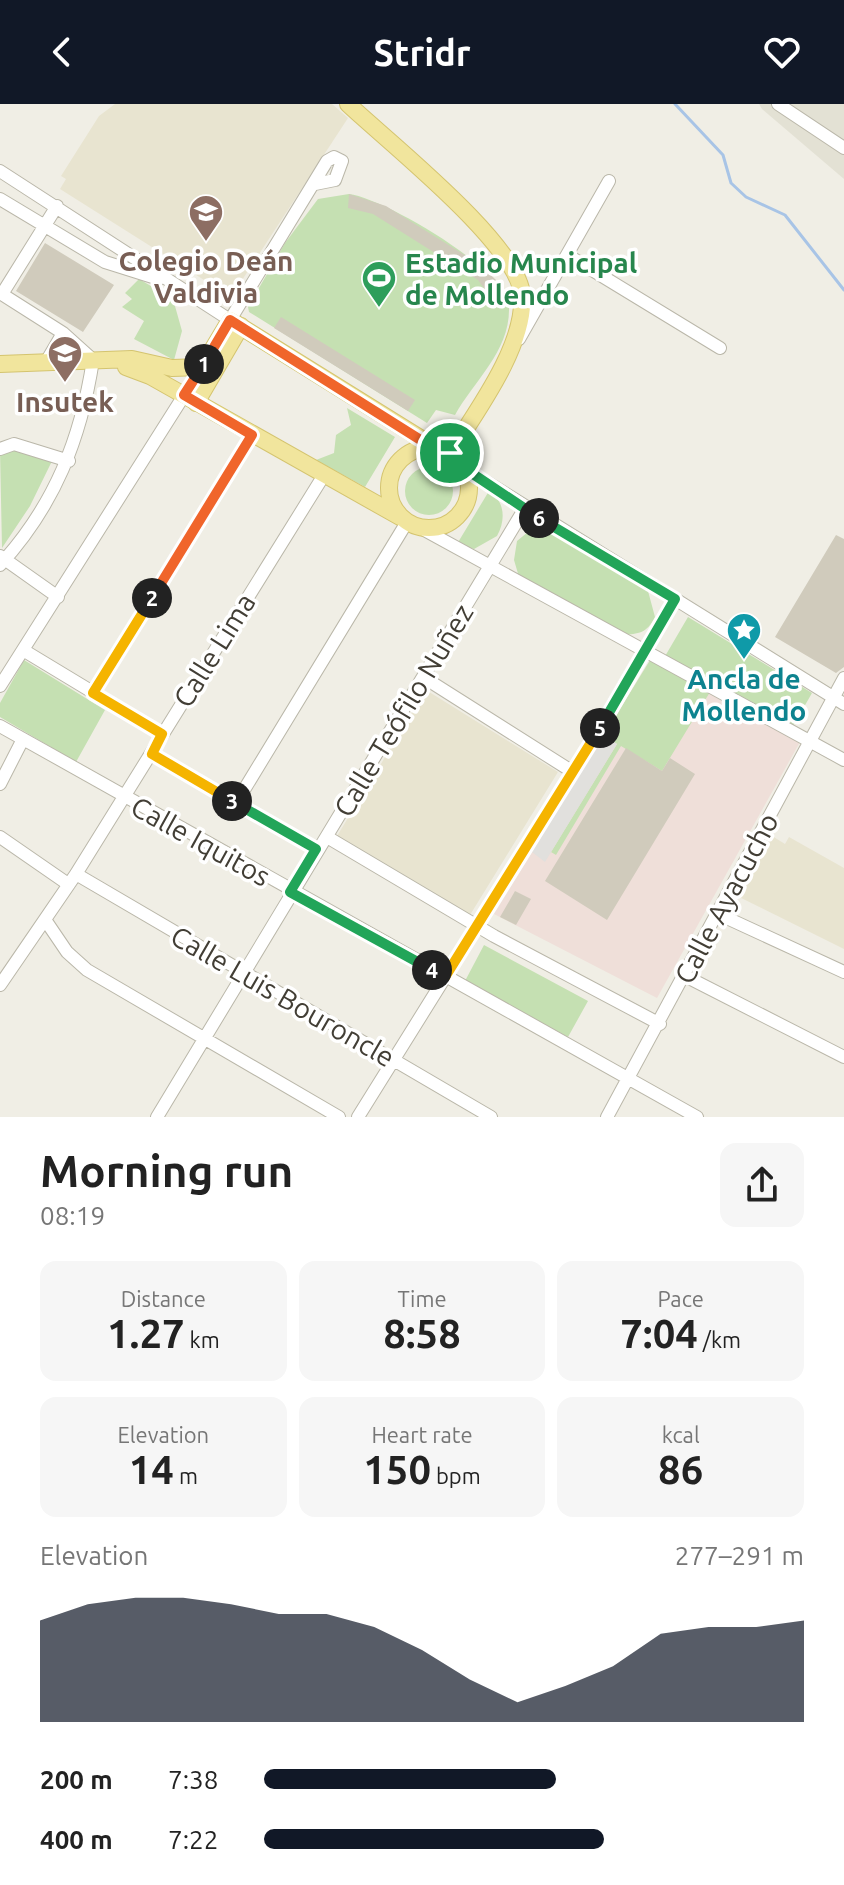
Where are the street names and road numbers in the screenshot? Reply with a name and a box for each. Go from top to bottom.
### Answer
street label: Calle Lima [167,588,261,712]
street label: Calle Teófilo Nuñez [327,598,479,822]
street label: Calle Iquitos [126,790,276,892]
street label: Calle Ayacucho [668,808,784,988]
street label: Calle Luis Bouroncle [166,919,400,1073]

